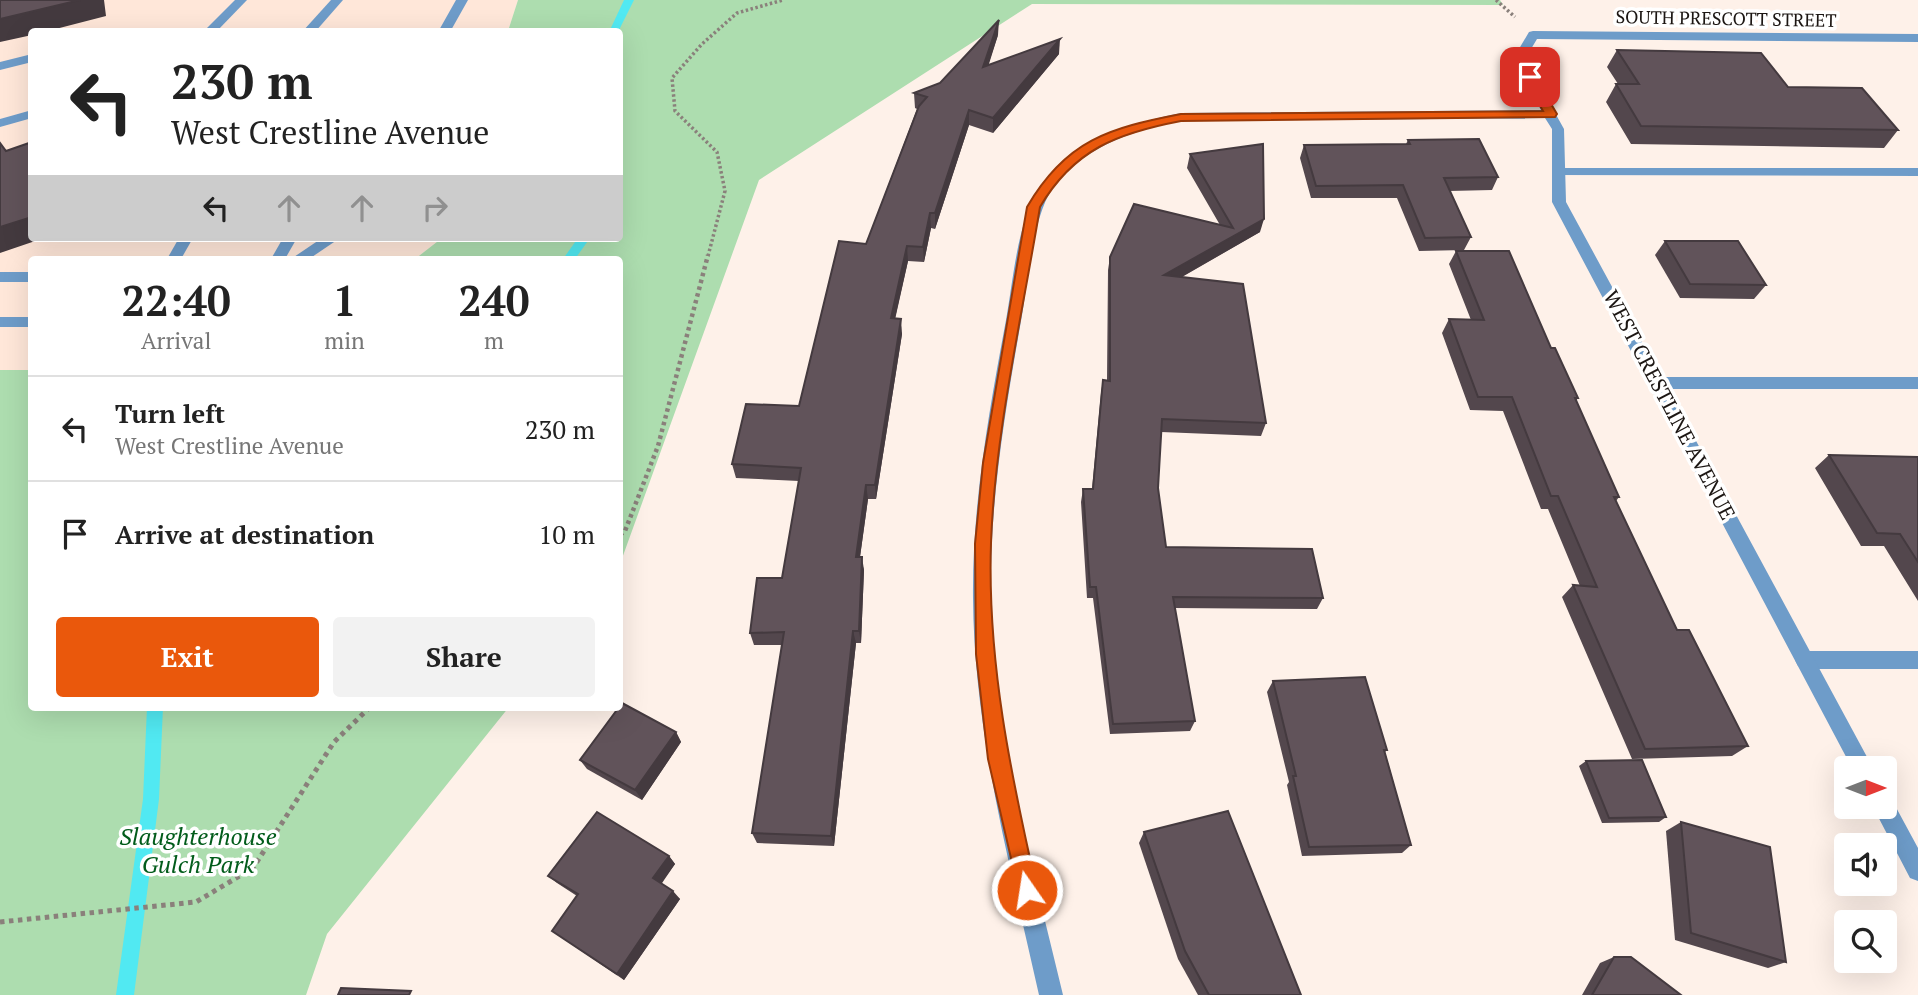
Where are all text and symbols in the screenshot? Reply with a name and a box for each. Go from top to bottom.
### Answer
street label: SOUTH PRESCOTT STREET [1615,4,1837,32]
pin [1500,47,1560,107]
text: 230 m [171,48,313,113]
icon: left [56,56,147,147]
icon: arrive [1511,58,1549,96]
text: West Crestline Avenue [171,111,489,153]
icon: left [197,189,235,227]
icon: ahead [270,189,308,227]
icon: ahead [343,189,381,227]
icon: right [416,189,454,227]
text: 22:40 [122,272,231,328]
text: 1 [333,272,356,328]
text: 240 [458,272,529,328]
street label: WEST CRESTLINE AVENUE [1597,285,1742,524]
text: Arrival [141,325,211,356]
text: min [324,325,365,356]
text: m [484,325,504,356]
text: Turn left [115,396,225,430]
icon: left [56,410,94,448]
text: 230 m [525,412,595,446]
text: West Crestline Avenue [115,430,344,461]
icon: arrive [56,515,94,553]
text: Arrive at destination [115,517,374,551]
text: 10 m [539,517,595,551]
button: Exit [56,617,319,697]
button: Share [333,617,595,697]
north arrow [1834,756,1897,819]
map controls [1834,756,1897,973]
park label: Slaughterhouse Gulch Park [119,820,277,880]
button: sound [1834,833,1897,896]
position arrow [990,853,1064,927]
button: search [1834,910,1897,973]

